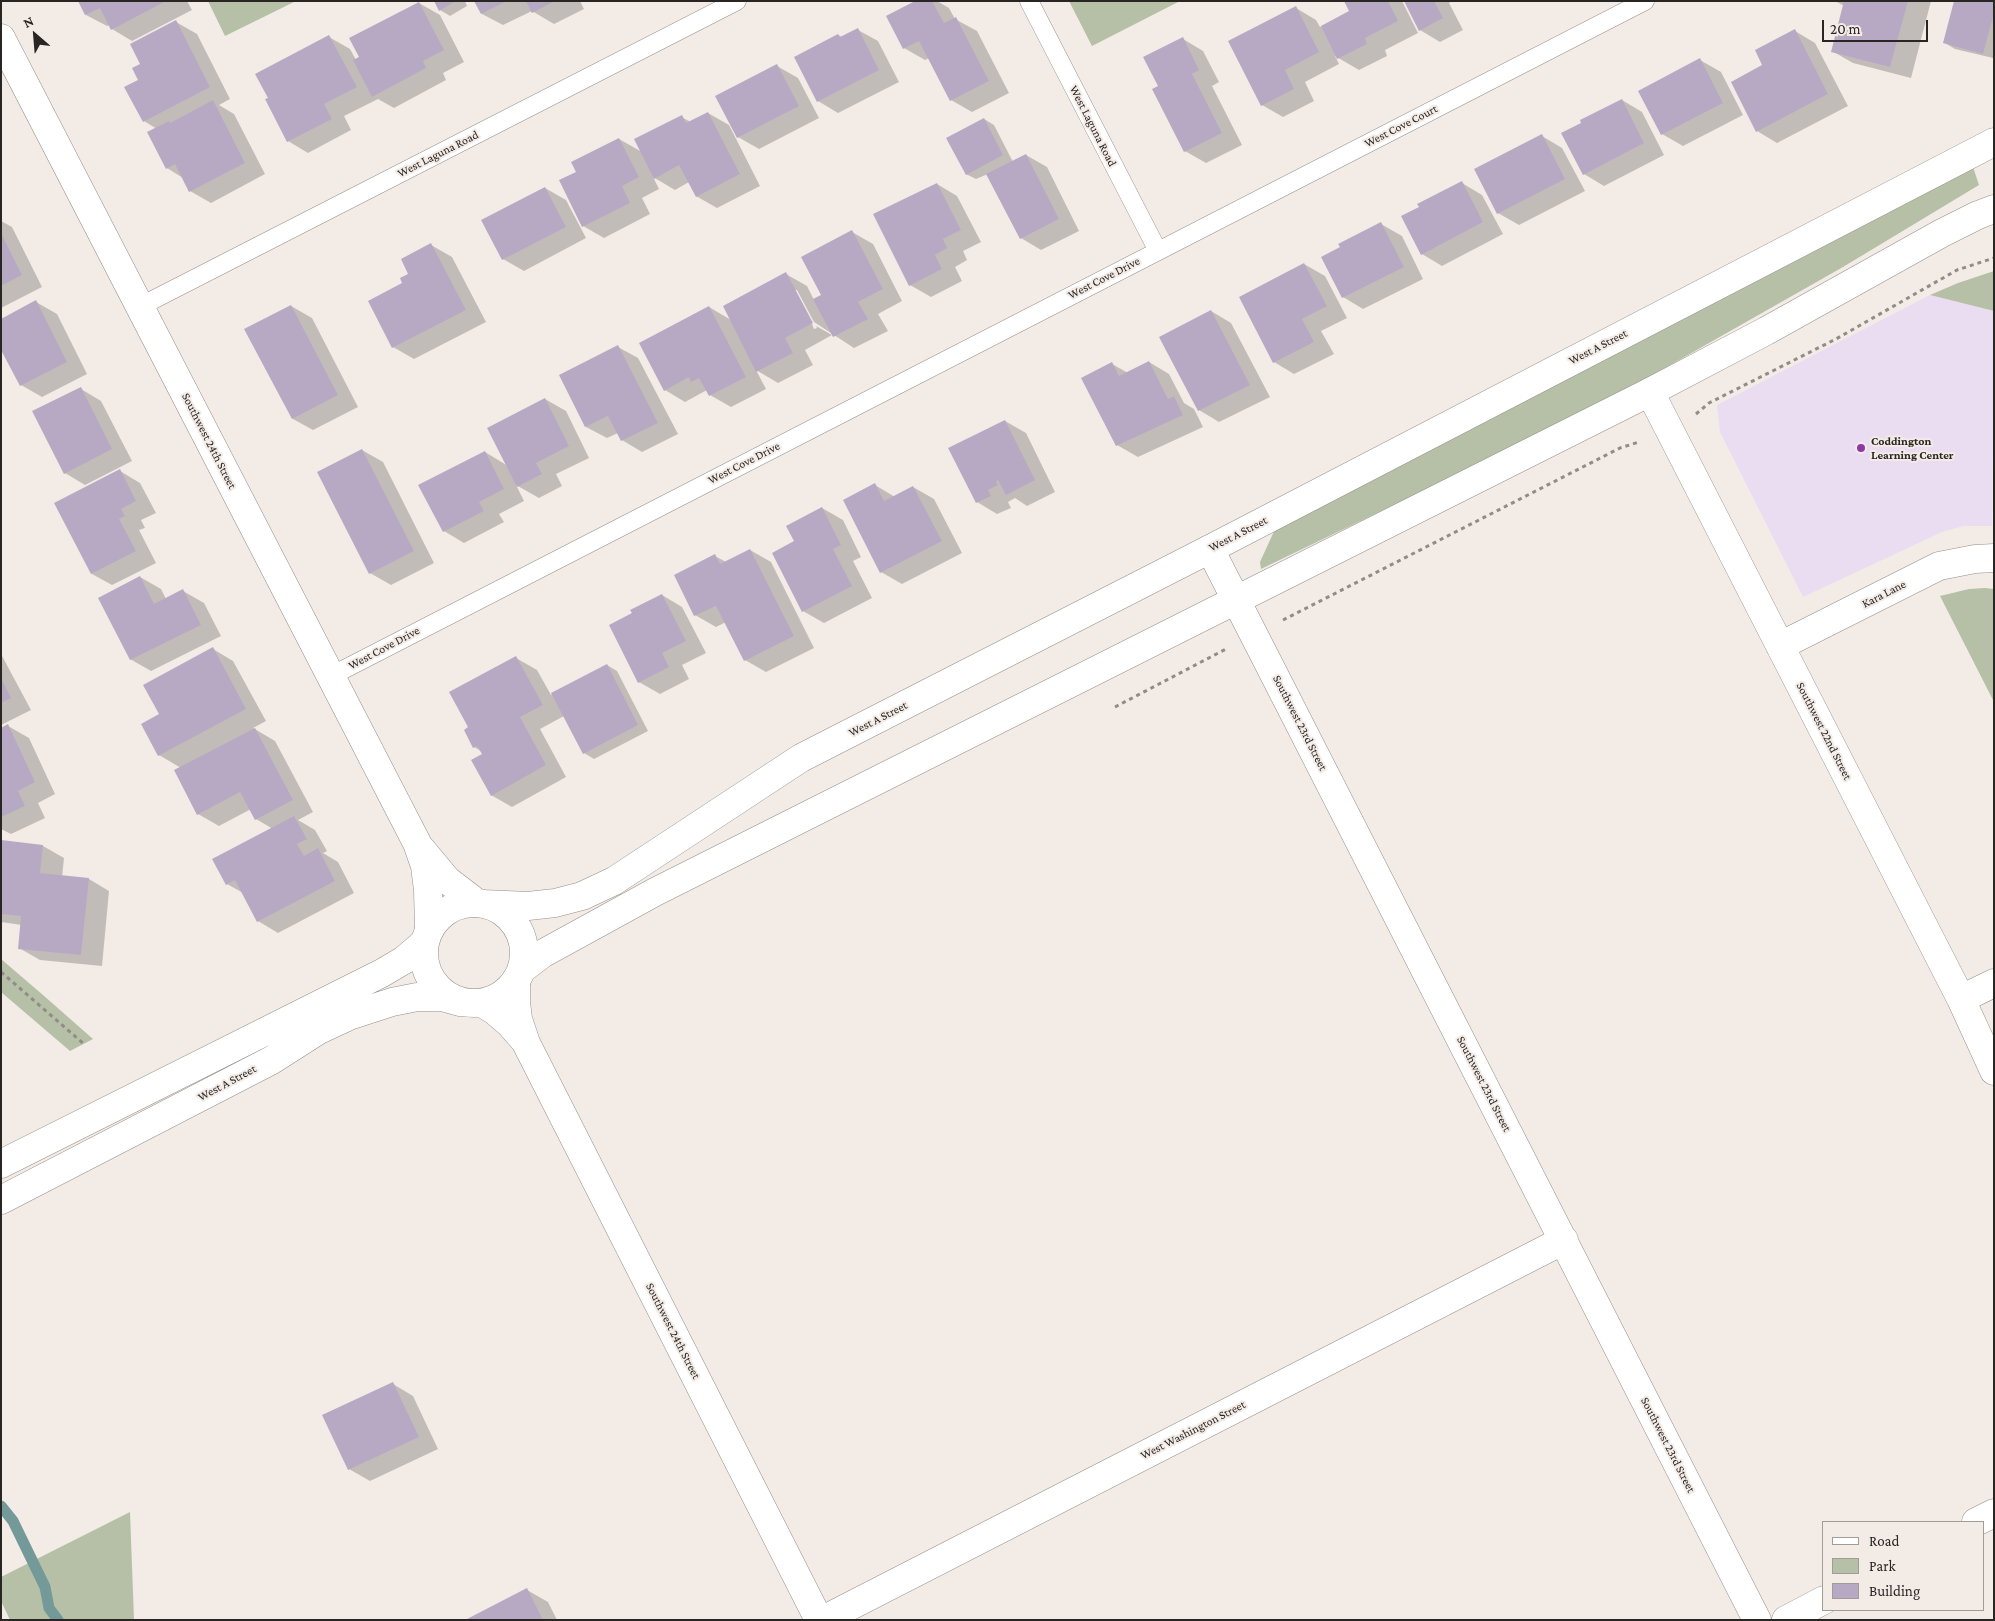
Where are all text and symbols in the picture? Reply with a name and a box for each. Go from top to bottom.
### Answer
north arrow [10,10,60,60]
scale bar [1825,10,1931,42]
text: N [20,12,36,31]
text: 20 m [1830,21,1861,37]
street label: West Laguna Road [1066,83,1120,169]
street label: West Cove Court [1362,101,1440,151]
street label: West Laguna Road [395,127,481,181]
street label: West Cove Drive [1066,254,1142,302]
street label: West A Street [1566,326,1630,368]
street label: Southwest 24th Street [179,391,239,491]
place label: Coddington Learning Center [1871,434,1954,462]
street label: West Cove Drive [706,439,782,487]
marker: Coddington Learning Center [1855,442,1867,454]
street label: West A Street [1206,513,1270,555]
street label: Kara Lane [1860,577,1908,611]
street label: West Cove Drive [346,623,422,673]
street label: Southwest 23rd Street [1270,673,1330,773]
street label: Southwest 22nd Street [1793,680,1855,782]
street label: West A Street [846,698,910,740]
street label: Southwest 23rd Street [1454,1034,1514,1134]
street label: West A Street [195,1062,259,1104]
street label: Southwest 24th Street [643,1281,703,1381]
street label: Southwest 23rd Street [1638,1395,1698,1495]
street label: West Washington Street [1138,1397,1248,1463]
legend [1822,1521,1985,1611]
text: Road [1869,1533,1899,1549]
text: Park [1869,1558,1896,1574]
text: Building [1869,1583,1920,1599]

